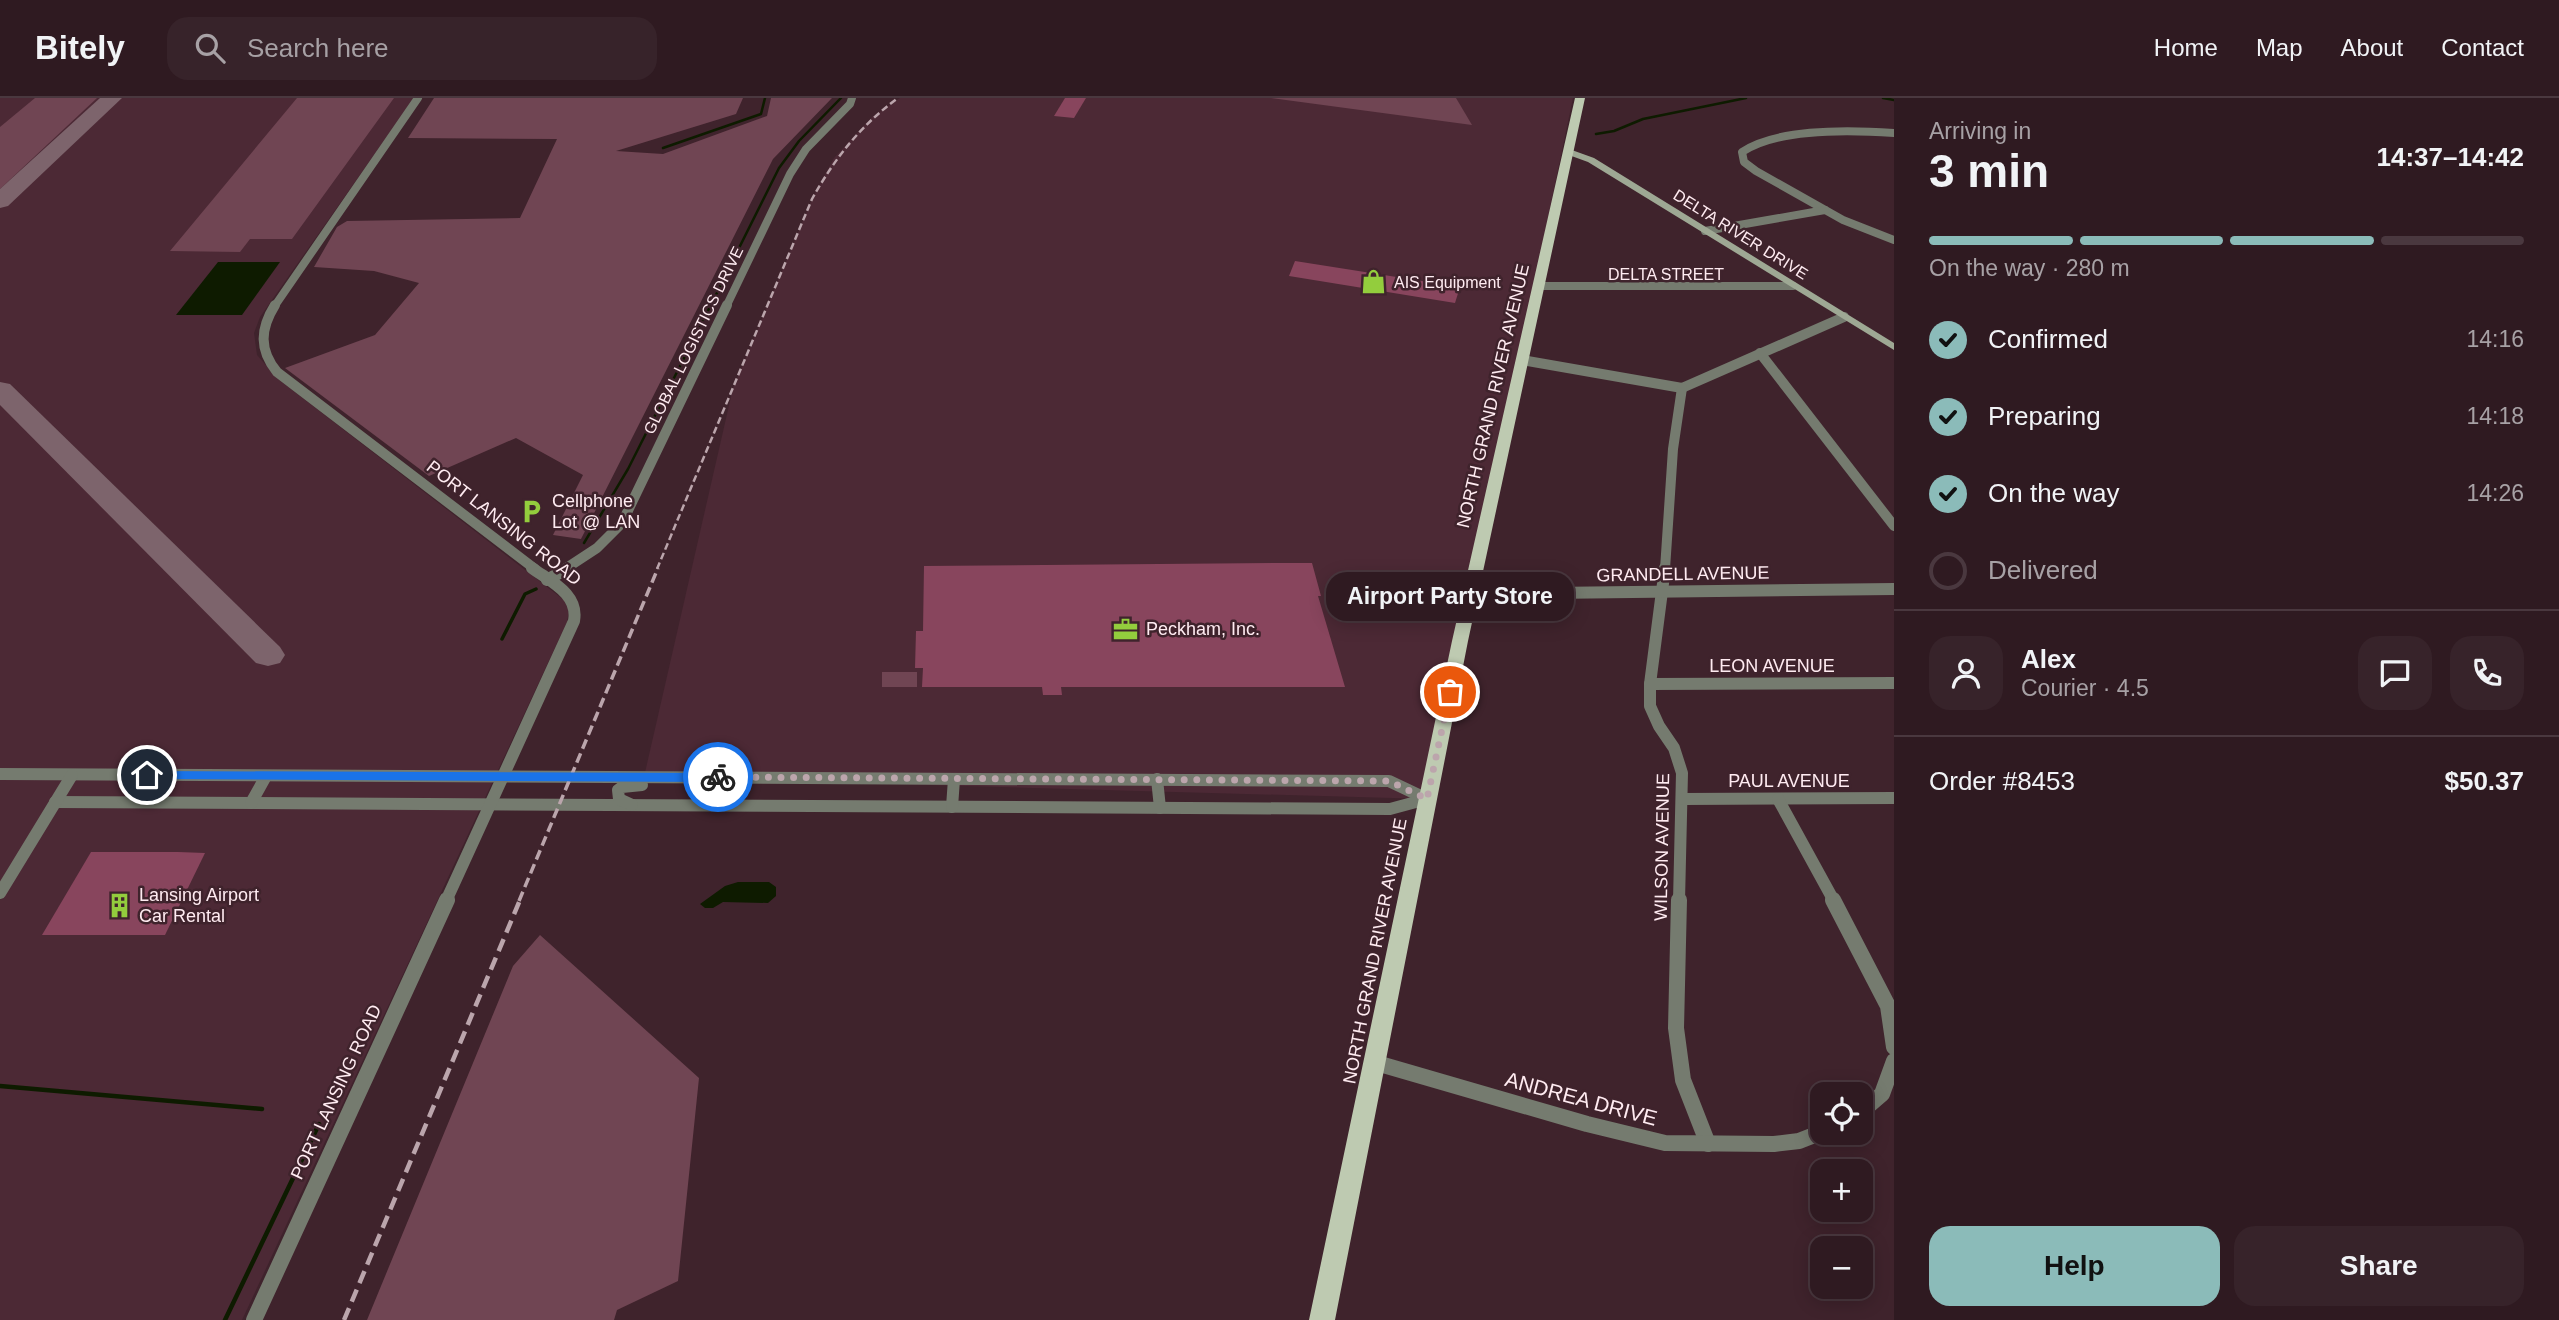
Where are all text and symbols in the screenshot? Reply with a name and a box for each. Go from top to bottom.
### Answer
search box [167,17,657,80]
text: Bitely [35,29,125,66]
icon: search [191,29,229,67]
text: Search here [247,33,389,63]
text: Home [2154,34,2218,61]
text: Map [2256,34,2303,61]
text: About [2341,34,2403,61]
text: Contact [2441,34,2524,61]
text: Arriving in [1929,118,2031,144]
text: 14:37–14:42 [2377,142,2524,172]
text: 3 min [1929,145,2049,197]
street label: DELTA RIVER DRIVE [1671,186,1811,283]
street label: GLOBAL LOGISTICS DRIVE [641,244,746,437]
text: On the way · 280 m [1929,255,2130,281]
street label: NORTH GRAND RIVER AVENUE [1453,262,1533,530]
street label: DELTA STREET [1608,266,1724,283]
shop icon: AIS Equipment [1360,268,1388,296]
place label: AIS Equipment [1394,274,1501,291]
icon: check [1929,321,1967,359]
text: Confirmed [1988,324,2108,354]
text: 14:16 [2466,326,2524,352]
icon: check [1929,398,1967,436]
text: Preparing [1988,401,2101,431]
text: 14:18 [2466,403,2524,429]
street label: PORT LANSING ROAD [423,457,585,589]
icon: check [1929,475,1967,513]
text: On the way [1988,478,2120,508]
text: 14:26 [2466,480,2524,506]
place label: Cellphone Lot @ LAN [552,491,640,532]
parking icon: Cellphone Lot @ LAN [518,497,546,525]
text: Delivered [1988,555,2098,585]
street label: GRANDELL AVENUE [1596,562,1770,586]
callout: Airport Party Store [1326,573,1574,622]
text: Airport Party Store [1347,583,1553,609]
office icon: Peckham, Inc. [1112,615,1140,643]
place label: Peckham, Inc. [1146,619,1260,639]
button: person [1929,636,2003,710]
button: chat [2358,636,2432,710]
button: phone [2450,636,2524,710]
text: Alex [2021,644,2076,674]
street label: LEON AVENUE [1709,656,1835,676]
pin [1420,662,1480,722]
icon: bag [1431,673,1469,711]
text: Courier · 4.5 [2021,675,2149,701]
courier [683,742,753,812]
pin [117,745,177,805]
icon: home [128,756,166,794]
icon: bike [699,758,737,796]
text: Order #8453 [1929,766,2075,796]
text: $50.37 [2444,766,2524,796]
street label: PAUL AVENUE [1728,771,1850,791]
street label: WILSON AVENUE [1651,773,1673,921]
street label: NORTH GRAND RIVER AVENUE [1339,816,1411,1086]
place label: Lansing Airport Car Rental [139,885,259,926]
building icon: Lansing Airport Car Rental [105,891,133,919]
street label: PORT LANSING ROAD [287,1001,385,1183]
street label: ANDREA DRIVE [1503,1067,1660,1130]
map controls [1810,1082,1873,1299]
button: locate [1810,1082,1873,1145]
button: + [1810,1159,1873,1222]
button: Help [1929,1226,2220,1306]
button: Share [2234,1226,2524,1306]
button: − [1810,1236,1873,1299]

